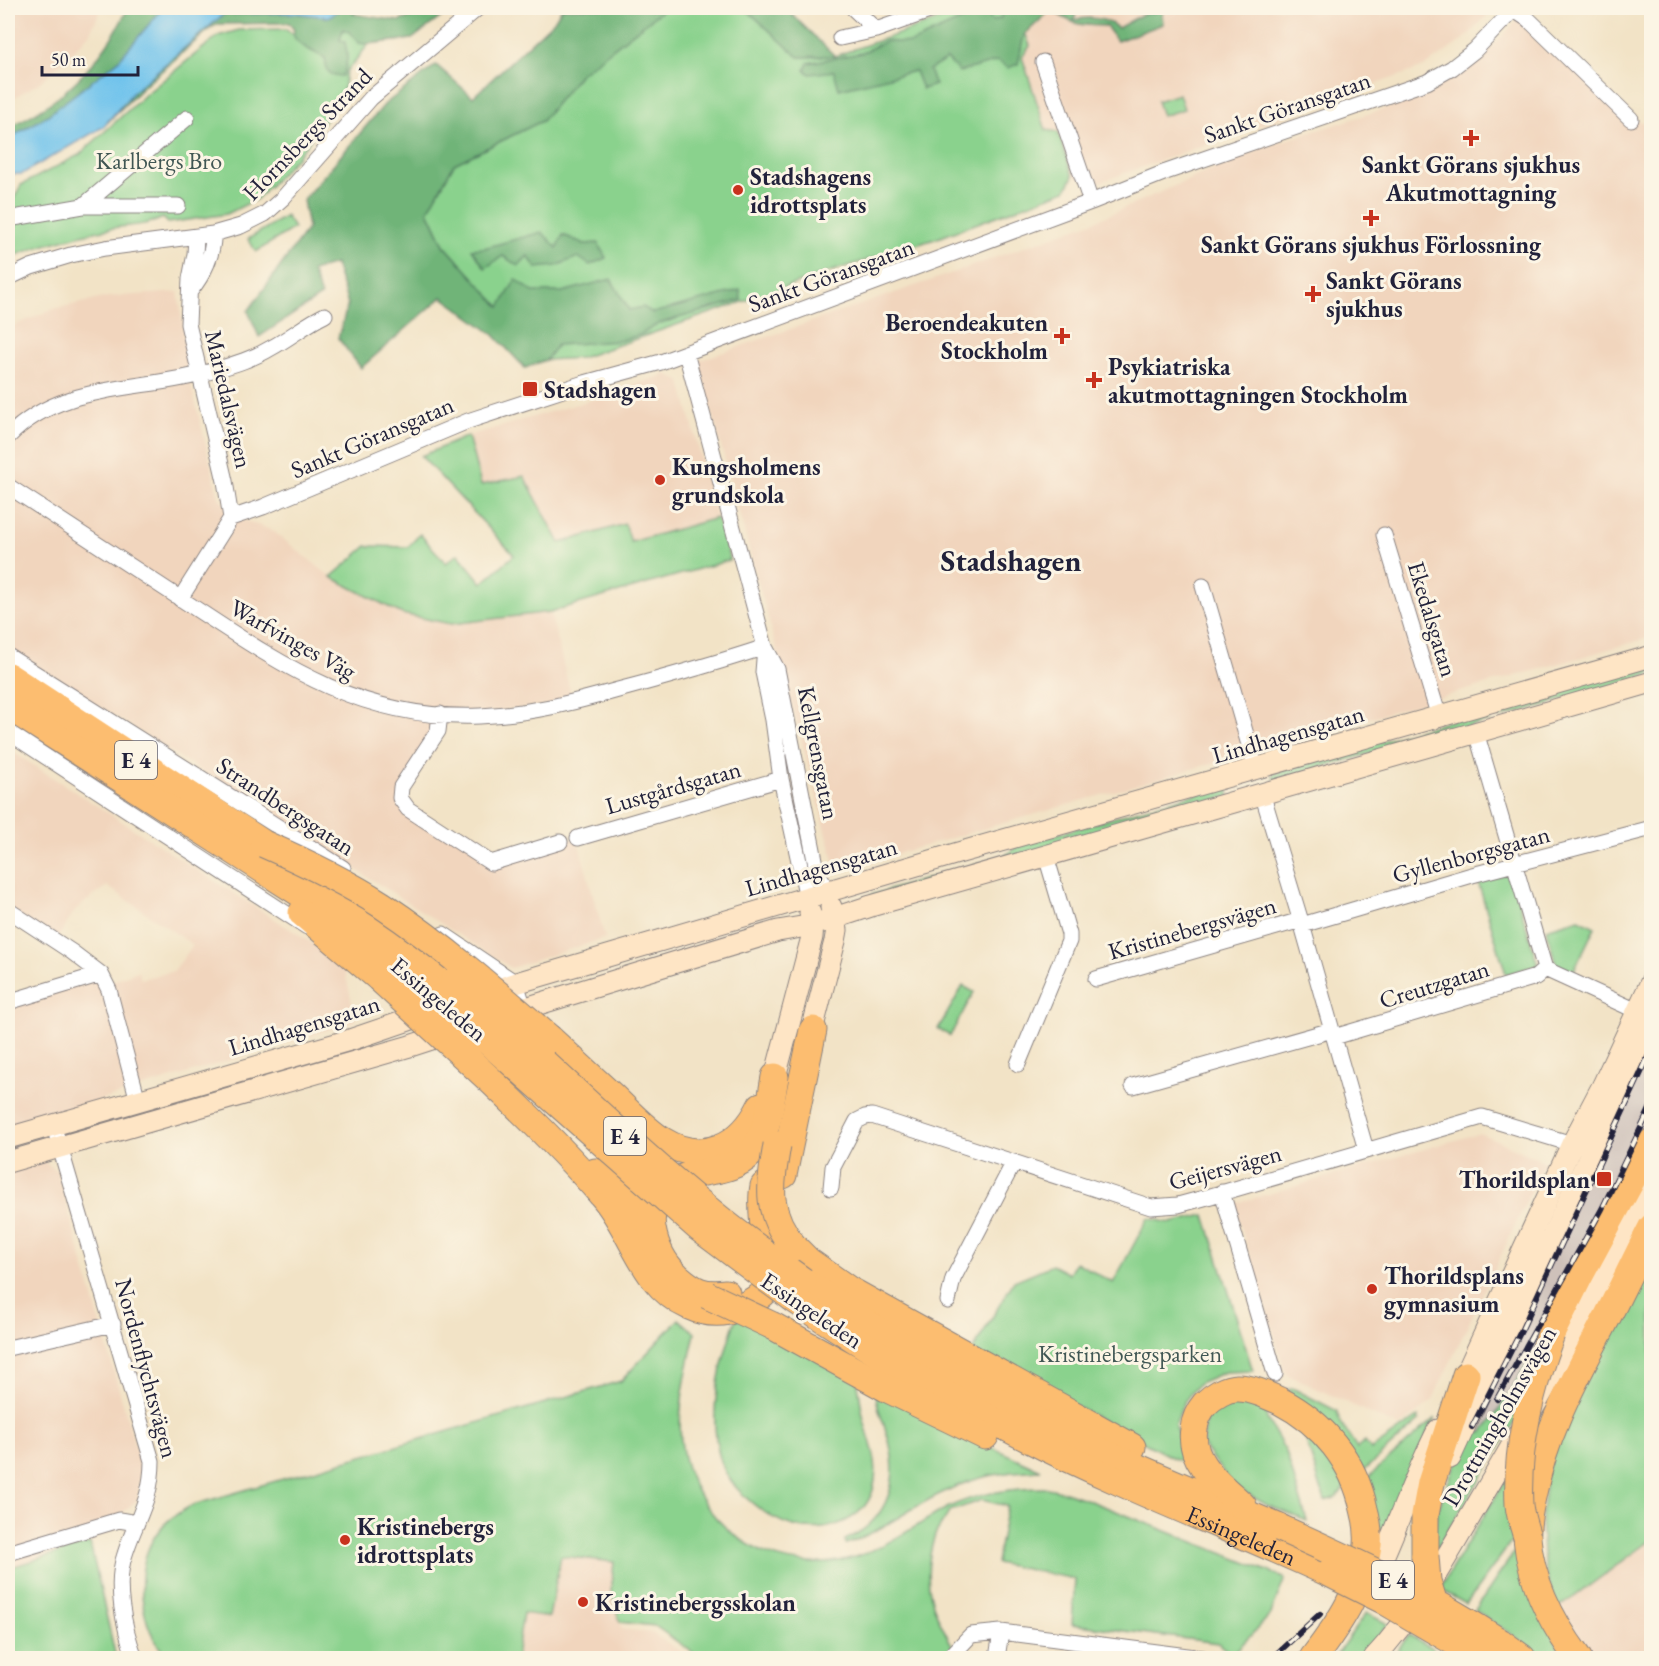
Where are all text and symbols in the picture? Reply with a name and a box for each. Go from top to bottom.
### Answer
scale bar [42,39,138,77]
text: 50 m [51,48,86,71]
street label: Hornsbergs Strand [236,60,379,207]
street label: Sankt Göransgatan [1200,64,1375,150]
marker: Sankt Görans sjukhus Akutmottagning [1462,129,1480,147]
park label: Karlbergs Bro [96,145,222,176]
place label: Sankt Görans sjukhus Akutmottagning [1362,149,1580,209]
place label: Stadshagens idrottsplats [750,161,871,220]
marker: Stadshagens idrottsplats [731,183,745,197]
marker: Sankt Görans sjukhus Förlossning [1362,209,1380,227]
place label: Sankt Görans sjukhus Förlossning [1201,229,1542,261]
street label: Sankt Göransgatan [744,231,918,319]
place label: Sankt Görans sjukhus [1326,265,1462,325]
marker: Sankt Görans sjukhus [1304,285,1322,303]
place label: Beroendeakuten Stockholm [885,307,1048,366]
street label: Mariedalsvägen [198,327,260,472]
marker: Beroendeakuten Stockholm [1053,327,1071,345]
place label: Psykiatriska akutmottagningen Stockholm [1108,351,1408,411]
marker: Psykiatriska akutmottagningen Stockholm [1085,371,1103,389]
place label: Stadshagen [544,374,657,406]
marker: Stadshagen [521,380,539,398]
street label: Sankt Göransgatan [286,389,459,485]
place label: Kungsholmens grundskola [672,451,821,511]
marker: Kungsholmens grundskola [653,473,667,487]
district label: Stadshagen [941,541,1081,580]
street label: Ekedalsgatan [1401,558,1465,681]
street label: Warfvinges Väg [224,592,362,687]
street label: Kellgrensgatan [791,684,847,823]
street label: Lindhagensgatan [1208,697,1368,770]
road number: E 4 [115,741,157,779]
street label: Strandbergsgatan [211,750,361,862]
street label: Lustgårdsgatan [602,753,745,821]
street label: Gyllenborgsgatan [1389,818,1553,890]
street label: Lindhagensgatan [741,830,901,903]
street label: Kristinebergsvägen [1104,889,1280,967]
street label: Essingeleden [384,950,494,1049]
street label: Creutzgatan [1375,952,1493,1015]
street label: Lindhagensgatan [225,987,384,1063]
road number: E 4 [604,1117,646,1155]
street label: Geijersvägen [1165,1137,1285,1197]
place label: Thorildsplan [1459,1164,1590,1195]
marker: Thorildsplan [1595,1170,1613,1188]
place label: Thorildsplans gymnasium [1384,1260,1524,1320]
street label: Essingeleden [755,1265,869,1356]
street label: Nordenflychtsvägen [108,1275,186,1462]
marker: Thorildsplans gymnasium [1365,1282,1379,1296]
street label: Drottningholmsvägen [1435,1320,1563,1512]
park label: Kristinebergsparken [1038,1338,1222,1369]
street label: Essingeleden [1182,1497,1302,1572]
place label: Kristinebergs idrottsplats [357,1511,494,1570]
marker: Kristinebergs idrottsplats [338,1533,352,1547]
road number: E 4 [1372,1561,1414,1599]
place label: Kristinebergsskolan [595,1587,796,1619]
marker: Kristinebergsskolan [576,1595,590,1609]

